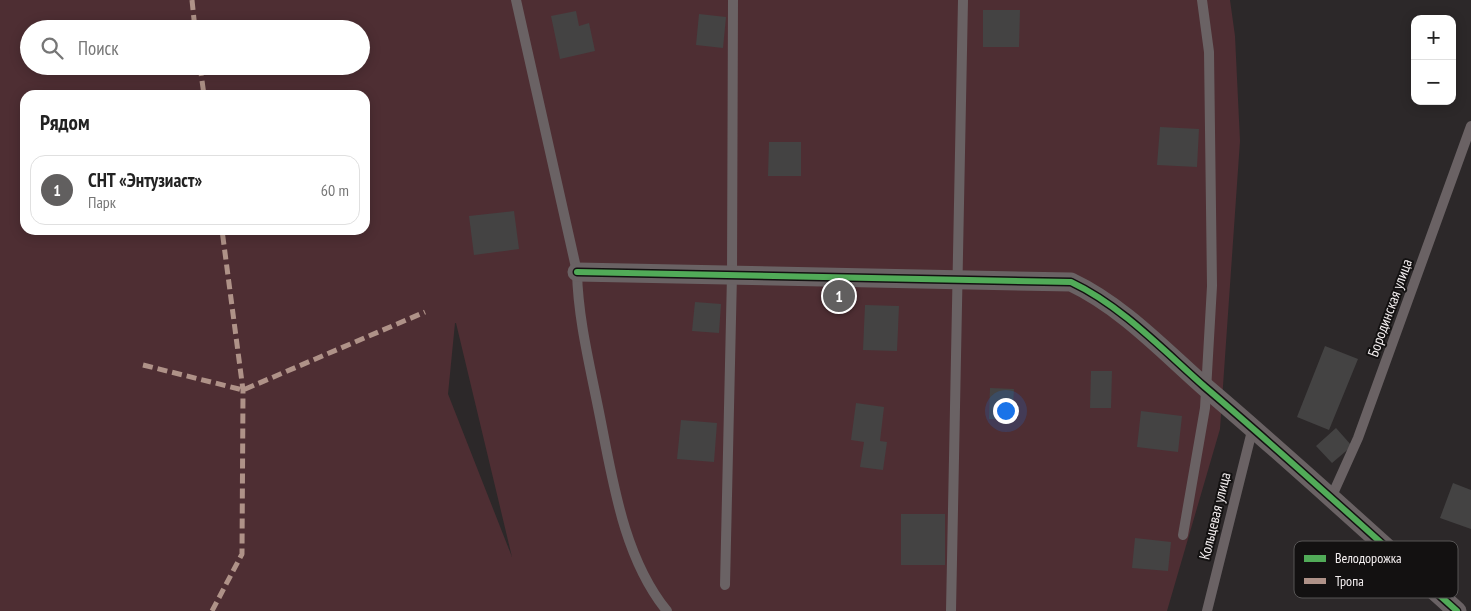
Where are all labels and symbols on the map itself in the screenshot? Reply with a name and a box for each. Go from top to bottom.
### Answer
street label: Бородинская улица [1363,256,1416,359]
pin: 1 [823,277,855,315]
your location [993,398,1019,424]
street label: Кольцевая улица [1194,470,1235,562]
legend [1294,541,1458,598]
text: Велодорожка [1335,549,1402,567]
text: Тропа [1335,572,1364,590]

